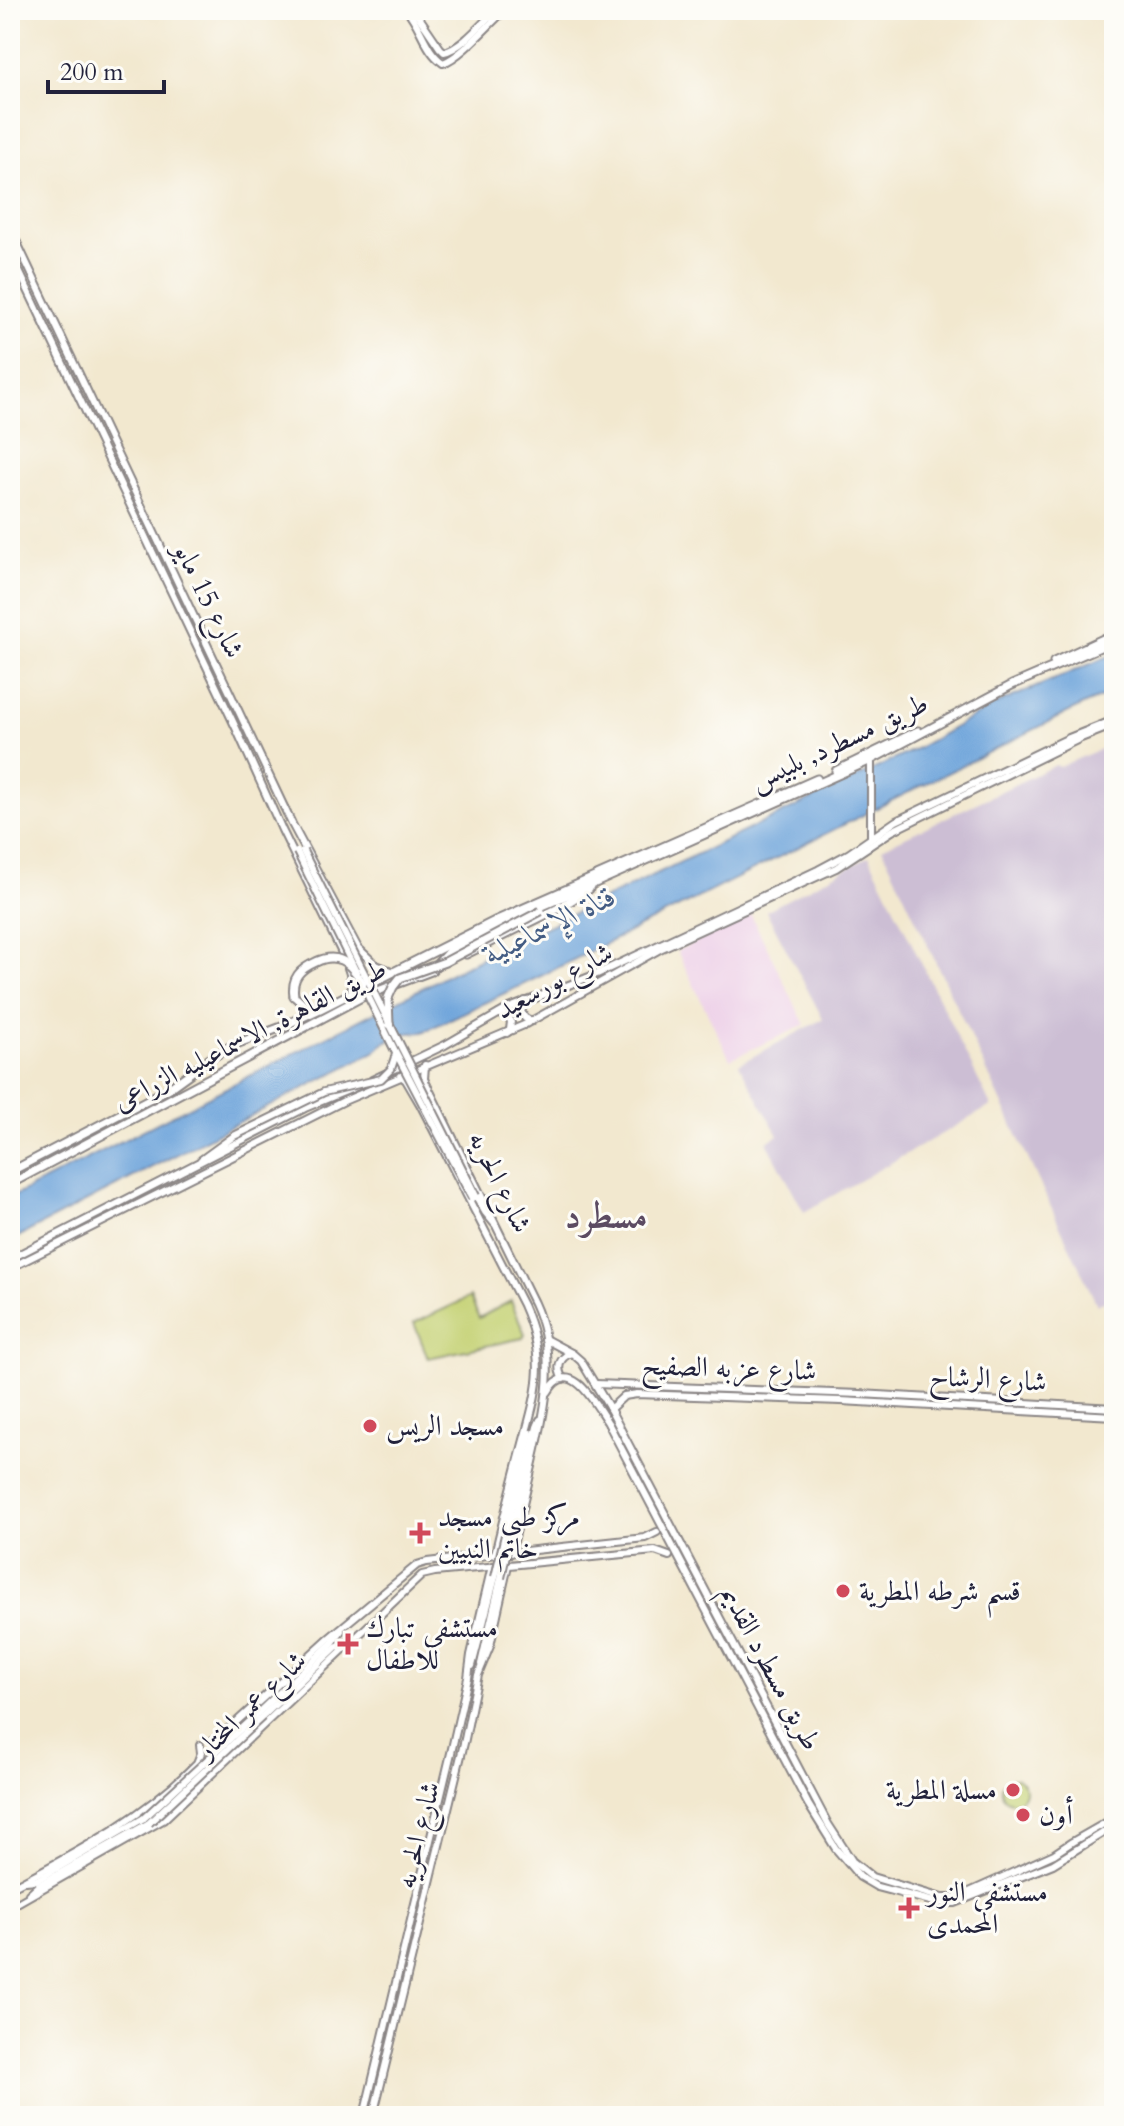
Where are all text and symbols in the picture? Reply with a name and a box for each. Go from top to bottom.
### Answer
scale bar [48,44,164,94]
text: 200 m [60,56,124,89]
street label: شارع 15 مايو [160,533,253,666]
street label: طريق مسطرد, بلبيس [744,684,934,800]
water label: قناة الإسماعيلية [474,875,623,977]
street label: شارع بورسعيد [489,933,621,1032]
street label: طريق القاهرة, الاسماعيليه الزراعى [107,949,393,1121]
street label: شارع الحريه [455,1125,541,1241]
district label: مسطرد [565,1191,647,1240]
street label: شارع عزبه الصفيح [641,1346,817,1395]
street label: شارع الرشاح [928,1357,1048,1407]
place label: مسجد الريس [386,1407,504,1445]
marker: مسجد الريس [361,1417,379,1435]
place label: مركز طبي مسجد خاتم النبيين [438,1498,580,1573]
marker: مركز طبي مسجد خاتم النبيين [409,1522,431,1544]
place label: قسم شرطه المطرية [859,1572,1021,1618]
street label: طريق مسطرد القديم [707,1579,831,1760]
marker: قسم شرطه المطرية [834,1582,852,1600]
place label: مستشفى تبارك للاطفال [366,1609,498,1679]
marker: مستشفى تبارك للاطفال [337,1633,359,1655]
street label: شارع عمر المختار [185,1642,318,1773]
place label: مسلة المطرية [886,1771,997,1809]
street label: شارع الحريه [386,1778,453,1893]
marker: مسلة المطرية [1004,1781,1022,1799]
place label: أون [1039,1795,1073,1834]
marker: أون [1014,1806,1032,1824]
place label: مستشفى النور المحمدى [924,1873,1048,1943]
marker: مستشفى النور المحمدى [898,1897,920,1919]

